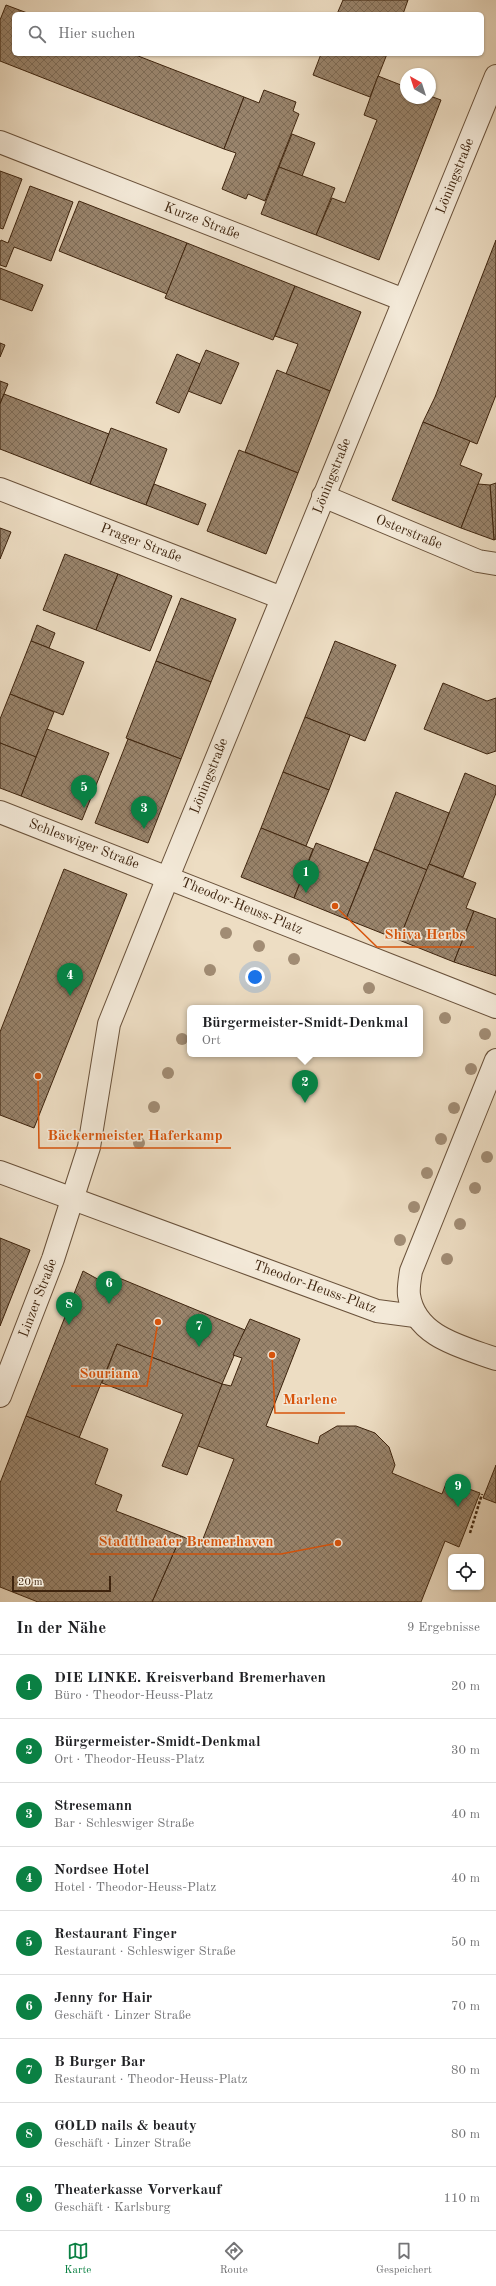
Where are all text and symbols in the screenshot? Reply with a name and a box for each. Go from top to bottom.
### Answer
search box [12,12,484,56]
icon: search [26,23,48,45]
text: Hier suchen [58,27,135,42]
north arrow [400,68,436,104]
street label: Löningstraße [433,136,477,216]
street label: Kurze Straße [162,200,242,242]
street label: Löningstraße [310,436,354,516]
street label: Osterstraße [374,512,444,552]
street label: Prager Straße [98,521,184,565]
street label: Löningstraße [187,736,231,816]
pin: 5 [71,775,97,808]
pin: 3 [131,796,157,829]
street label: Schleswiger Straße [27,816,141,872]
pin: 1 [293,860,319,893]
street label: Theodor-Heuss-Platz [179,875,305,937]
callout: Shiva Herbs [377,920,474,947]
text: Shiva Herbs [384,928,466,943]
pin: 4 [57,963,83,996]
your location [245,967,265,987]
popup [187,1005,423,1057]
text: Bürgermeister-Smidt-Denkmal [202,1016,408,1031]
text: Ort [202,1034,221,1047]
pin: 2 [292,1070,318,1103]
callout: Bäckermeister Haferkamp [39,1121,231,1148]
text: Bäckermeister Haferkamp [47,1129,223,1144]
street label: Linzer Straße [17,1257,59,1339]
street label: Theodor-Heuss-Platz [252,1258,378,1316]
pin: 6 [96,1271,122,1304]
pin: 8 [56,1292,82,1325]
pin: 7 [186,1314,212,1347]
callout: Souriana [71,1359,147,1386]
text: Souriana [79,1367,139,1382]
callout: Marlene [275,1386,345,1413]
text: Marlene [283,1393,337,1408]
pin: 9 [445,1474,471,1507]
callout: Stadttheater Bremerhaven [90,1527,281,1554]
text: Stadttheater Bremerhaven [98,1535,274,1550]
map controls [448,1554,484,1590]
button: locate [448,1554,484,1590]
scale bar [12,1574,111,1593]
text: 20 m [18,1577,43,1588]
text: In der Nähe [16,1620,106,1637]
text: 9 Ergebnisse [407,1621,480,1634]
text: DIE LINKE. Kreisverband Bremerhaven [54,1671,326,1686]
text: 1 [25,1680,33,1693]
text: 20 m [451,1680,480,1693]
text: Büro · Theodor-Heuss-Platz [54,1689,213,1702]
text: Bürgermeister-Smidt-Denkmal [54,1735,261,1750]
text: 2 [25,1744,33,1757]
text: 30 m [451,1744,480,1757]
text: Ort · Theodor-Heuss-Platz [54,1753,204,1766]
text: Stresemann [54,1799,132,1814]
text: 3 [25,1808,33,1821]
text: 40 m [451,1808,480,1821]
text: Bar · Schleswiger Straße [54,1817,194,1830]
text: Nordsee Hotel [54,1863,150,1878]
text: 4 [25,1872,33,1885]
text: 40 m [451,1872,480,1885]
text: Hotel · Theodor-Heuss-Platz [54,1881,216,1894]
text: Restaurant Finger [54,1927,177,1942]
text: 5 [25,1936,33,1949]
text: 50 m [451,1936,480,1949]
text: Restaurant · Schleswiger Straße [54,1945,236,1958]
text: Jenny for Hair [54,1991,152,2006]
text: 6 [25,2000,33,2013]
text: 70 m [451,2000,480,2013]
text: Geschäft · Linzer Straße [54,2009,191,2022]
text: B Burger Bar [54,2055,145,2070]
text: 7 [25,2064,33,2077]
text: 80 m [451,2064,480,2077]
text: Restaurant · Theodor-Heuss-Platz [54,2073,248,2086]
text: GOLD nails & beauty [54,2119,197,2134]
text: 8 [25,2128,33,2141]
text: 80 m [451,2128,480,2141]
text: Geschäft · Linzer Straße [54,2137,191,2150]
text: Theaterkasse Vorverkauf [54,2183,222,2198]
text: 9 [25,2192,33,2205]
text: 110 m [443,2192,480,2205]
text: Geschäft · Karlsburg [54,2201,171,2214]
tab: Karte [64,2240,91,2278]
tab: Route [220,2240,248,2278]
tab: Gespeichert [376,2240,432,2278]

